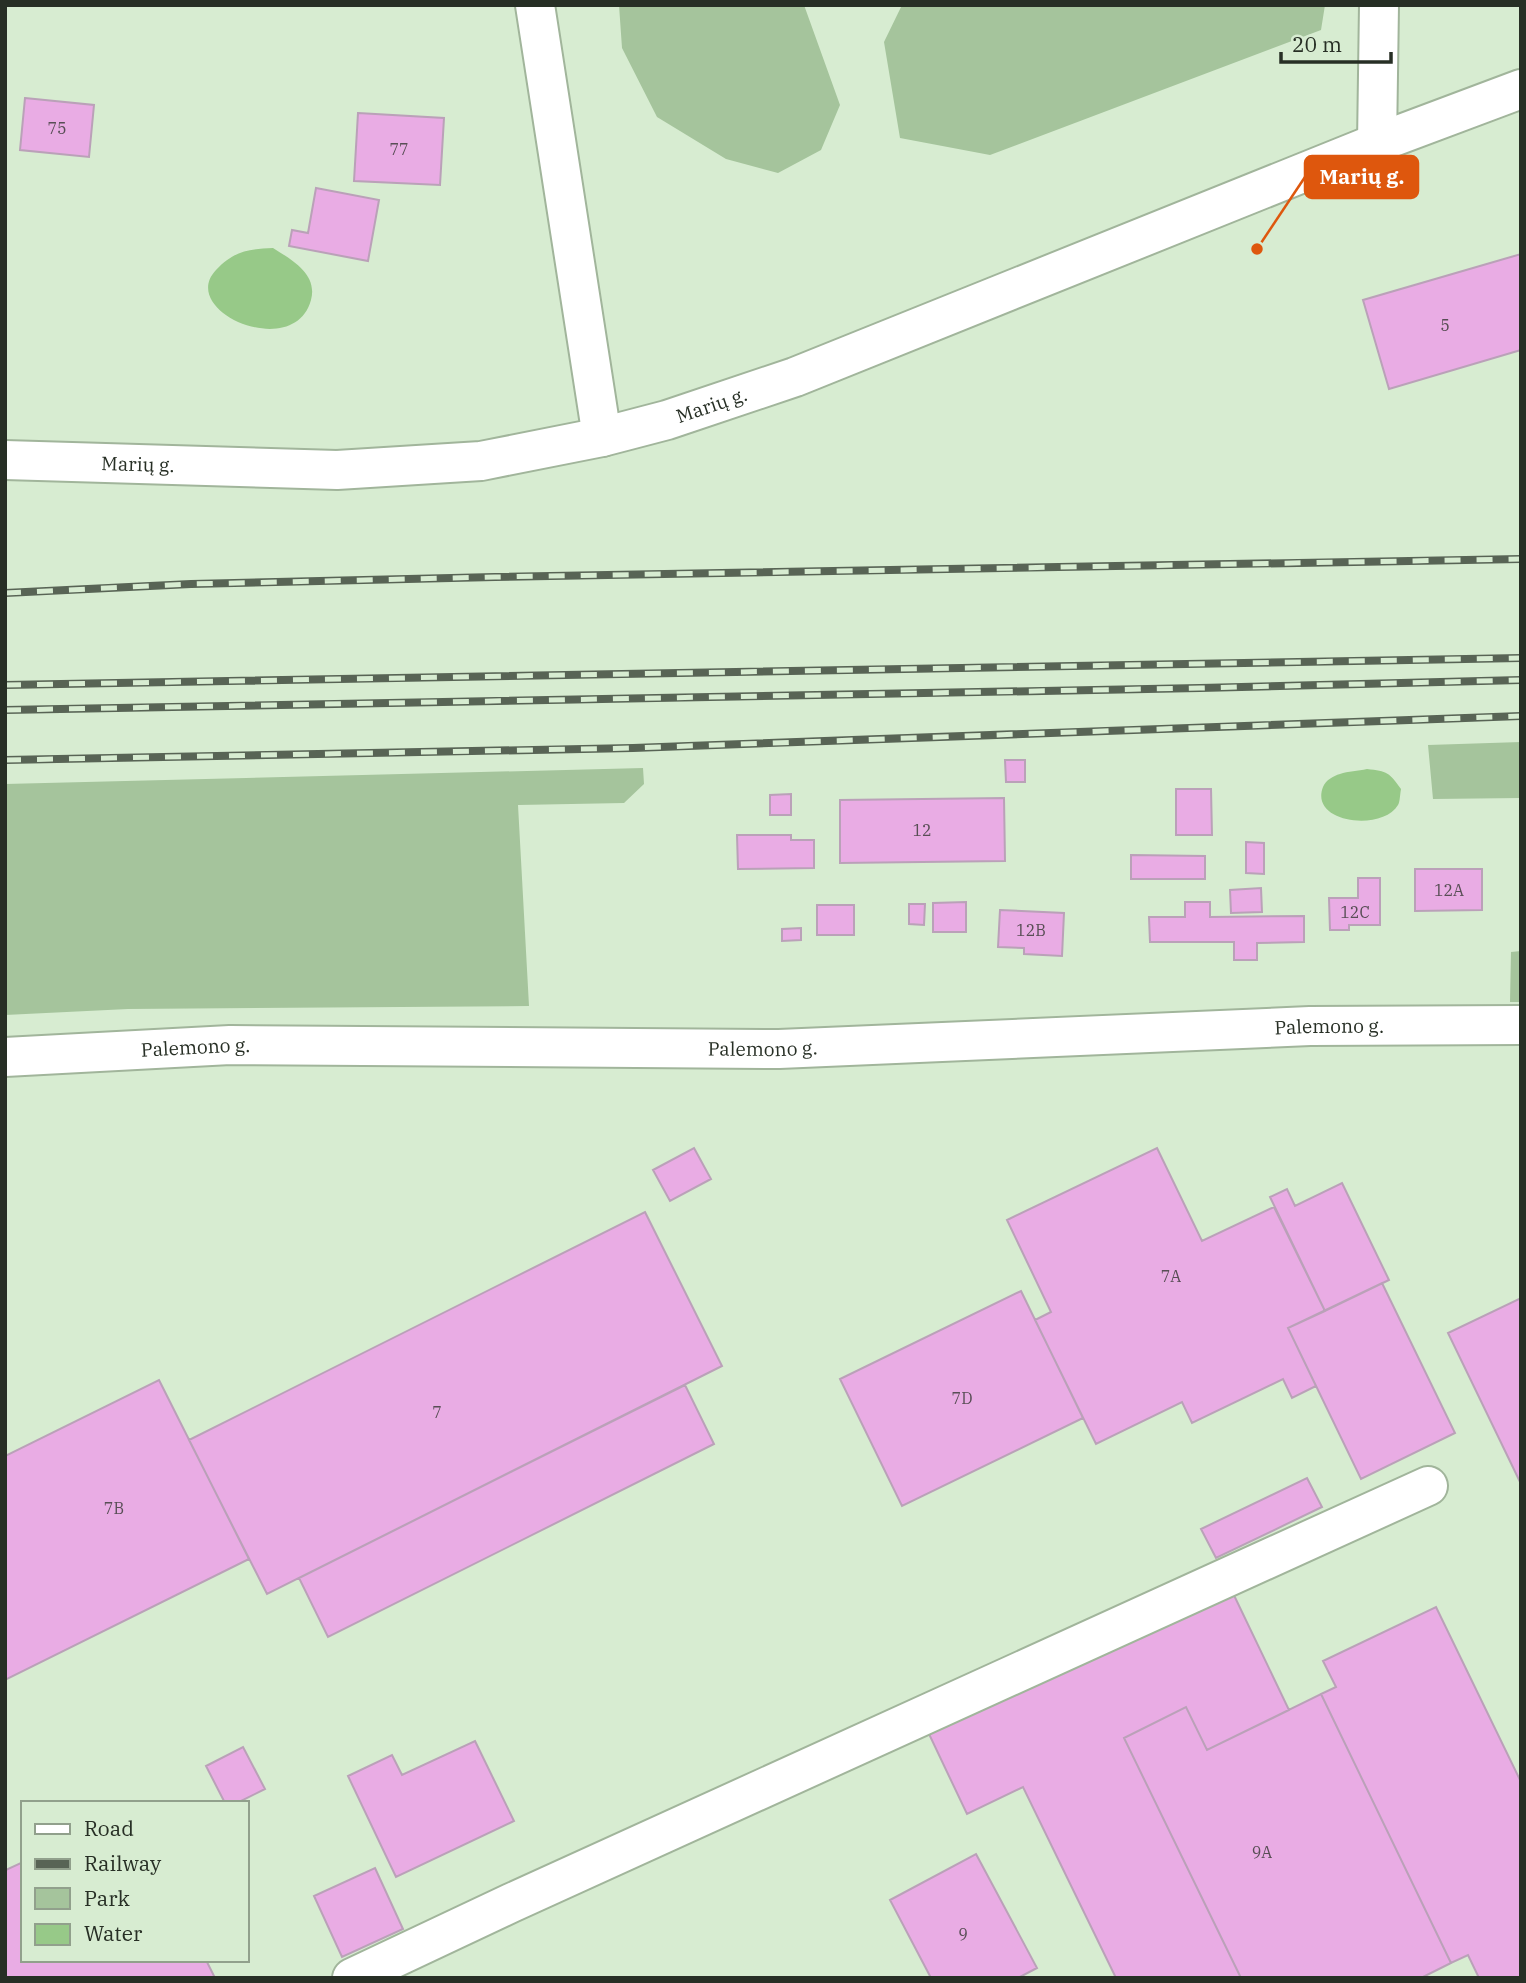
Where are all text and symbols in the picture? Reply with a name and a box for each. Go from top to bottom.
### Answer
scale bar [1281,21,1391,65]
text: 20 m [1292,30,1342,58]
house number: 75 [47,118,67,138]
house number: 77 [389,139,409,159]
callout: Marių g. [1305,156,1418,198]
text: Marių g. [1319,162,1405,190]
house number: 5 [1440,315,1450,335]
street label: Marių g. [673,382,750,428]
street label: Marių g. [101,451,175,477]
house number: 12 [912,820,932,840]
house number: 12A [1434,880,1464,900]
house number: 12C [1340,902,1370,922]
house number: 12B [1016,920,1046,940]
street label: Palemono g. [1274,1014,1384,1040]
street label: Palemono g. [140,1033,251,1062]
street label: Palemono g. [708,1035,818,1061]
house number: 7A [1161,1266,1181,1286]
house number: 7D [952,1388,972,1408]
house number: 7 [432,1402,442,1422]
house number: 7B [104,1498,124,1518]
legend [21,1801,248,1962]
text: Road [84,1814,134,1842]
house number: 9A [1252,1842,1272,1862]
text: Railway [84,1849,162,1877]
text: Park [84,1884,131,1912]
text: Water [84,1919,143,1947]
house number: 9 [958,1924,968,1944]

